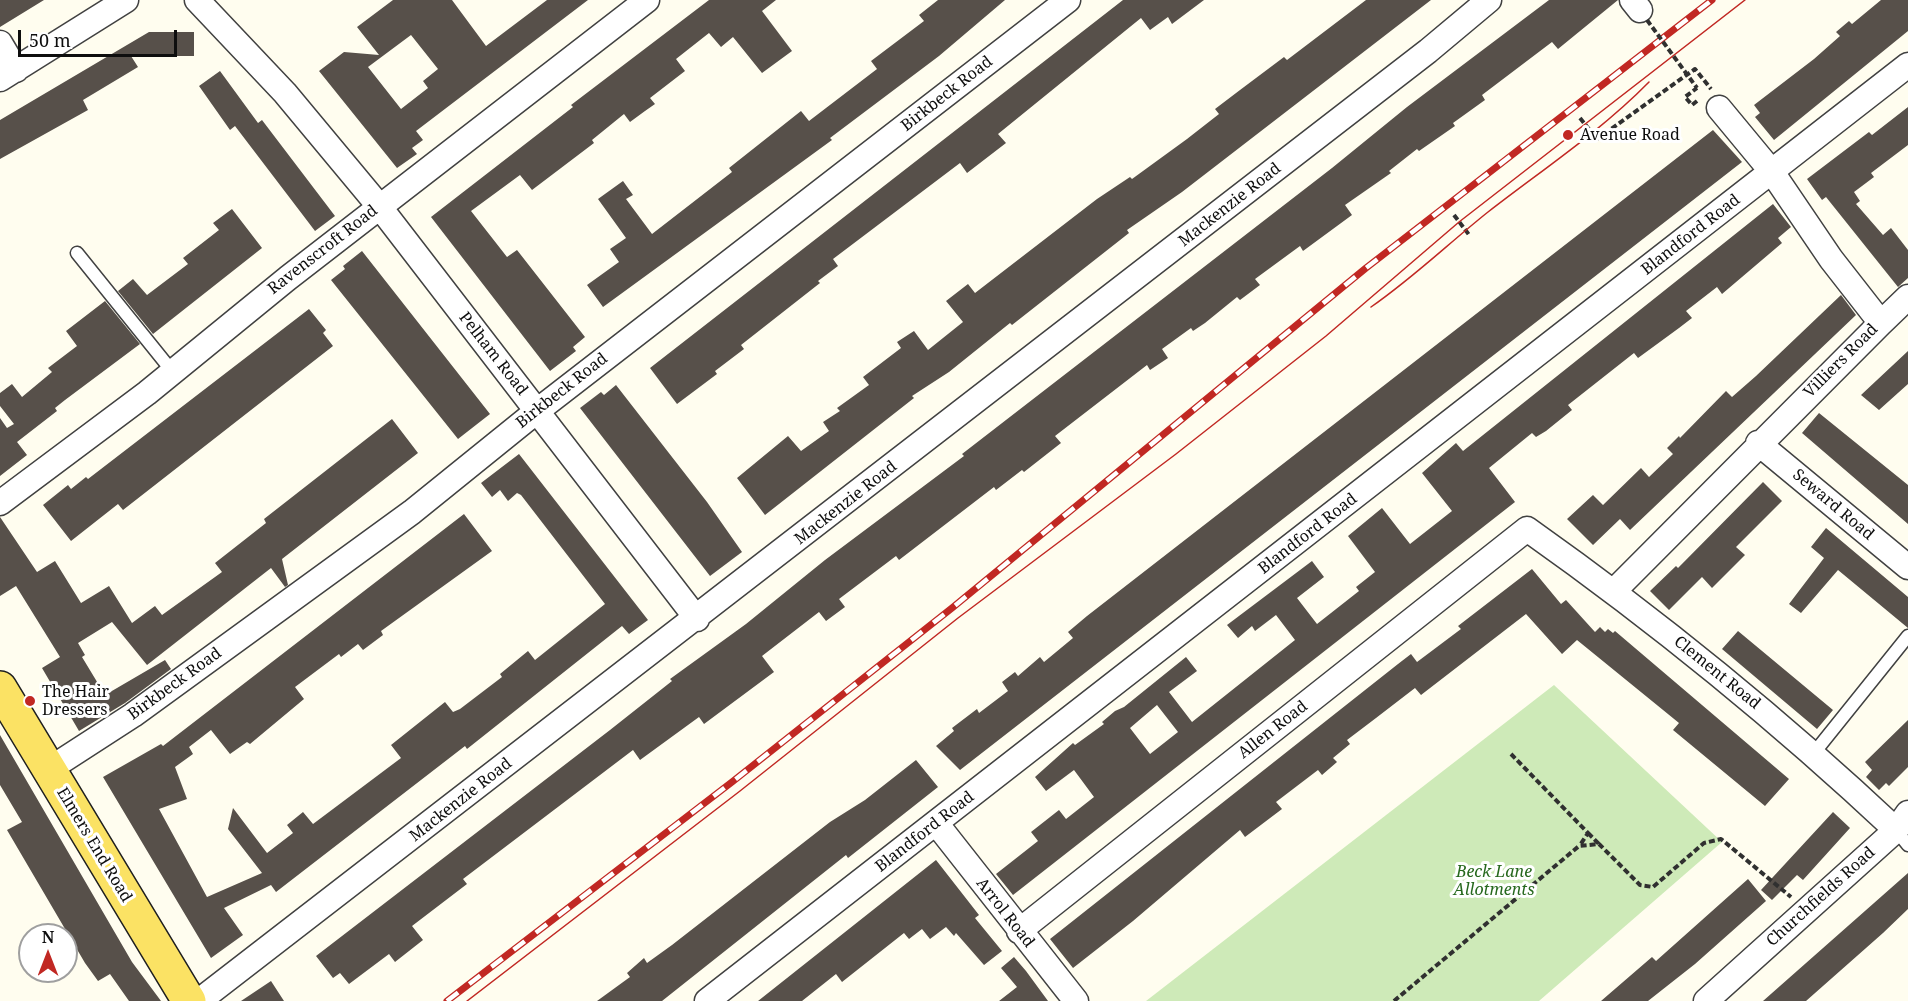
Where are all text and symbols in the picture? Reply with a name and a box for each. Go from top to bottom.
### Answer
scale bar [21,18,180,56]
text: 50 m [29,28,71,52]
street label: Birkbeck Road [897,52,997,136]
place label: Avenue Road [1580,125,1680,145]
marker: Avenue Road [1561,128,1575,142]
street label: Mackenzie Road [1175,159,1285,251]
street label: Blandford Road [1638,191,1744,279]
street label: Ravenscroft Road [264,201,382,299]
street label: Pelham Road [455,309,531,399]
street label: Villiers Road [1800,320,1882,402]
street label: Birkbeck Road [512,349,612,433]
street label: Mackenzie Road [791,457,901,549]
street label: Seward Road [1788,465,1878,545]
street label: Blandford Road [1255,490,1361,578]
street label: Clement Road [1670,632,1764,714]
street label: Birkbeck Road [125,644,225,724]
place label: The Hair Dressers [42,682,109,720]
marker: The Hair Dressers [23,694,37,708]
street label: Allen Road [1234,697,1312,763]
street label: Mackenzie Road [406,754,516,846]
street label: Elmers End Road [52,784,136,906]
street label: Blandford Road [872,788,978,876]
street label: Churchfields Road [1763,843,1879,951]
park label: Beck Lane Allotments [1453,862,1535,900]
street label: Arrol Road [972,874,1038,952]
north arrow [18,923,78,983]
text: N [42,926,54,948]

